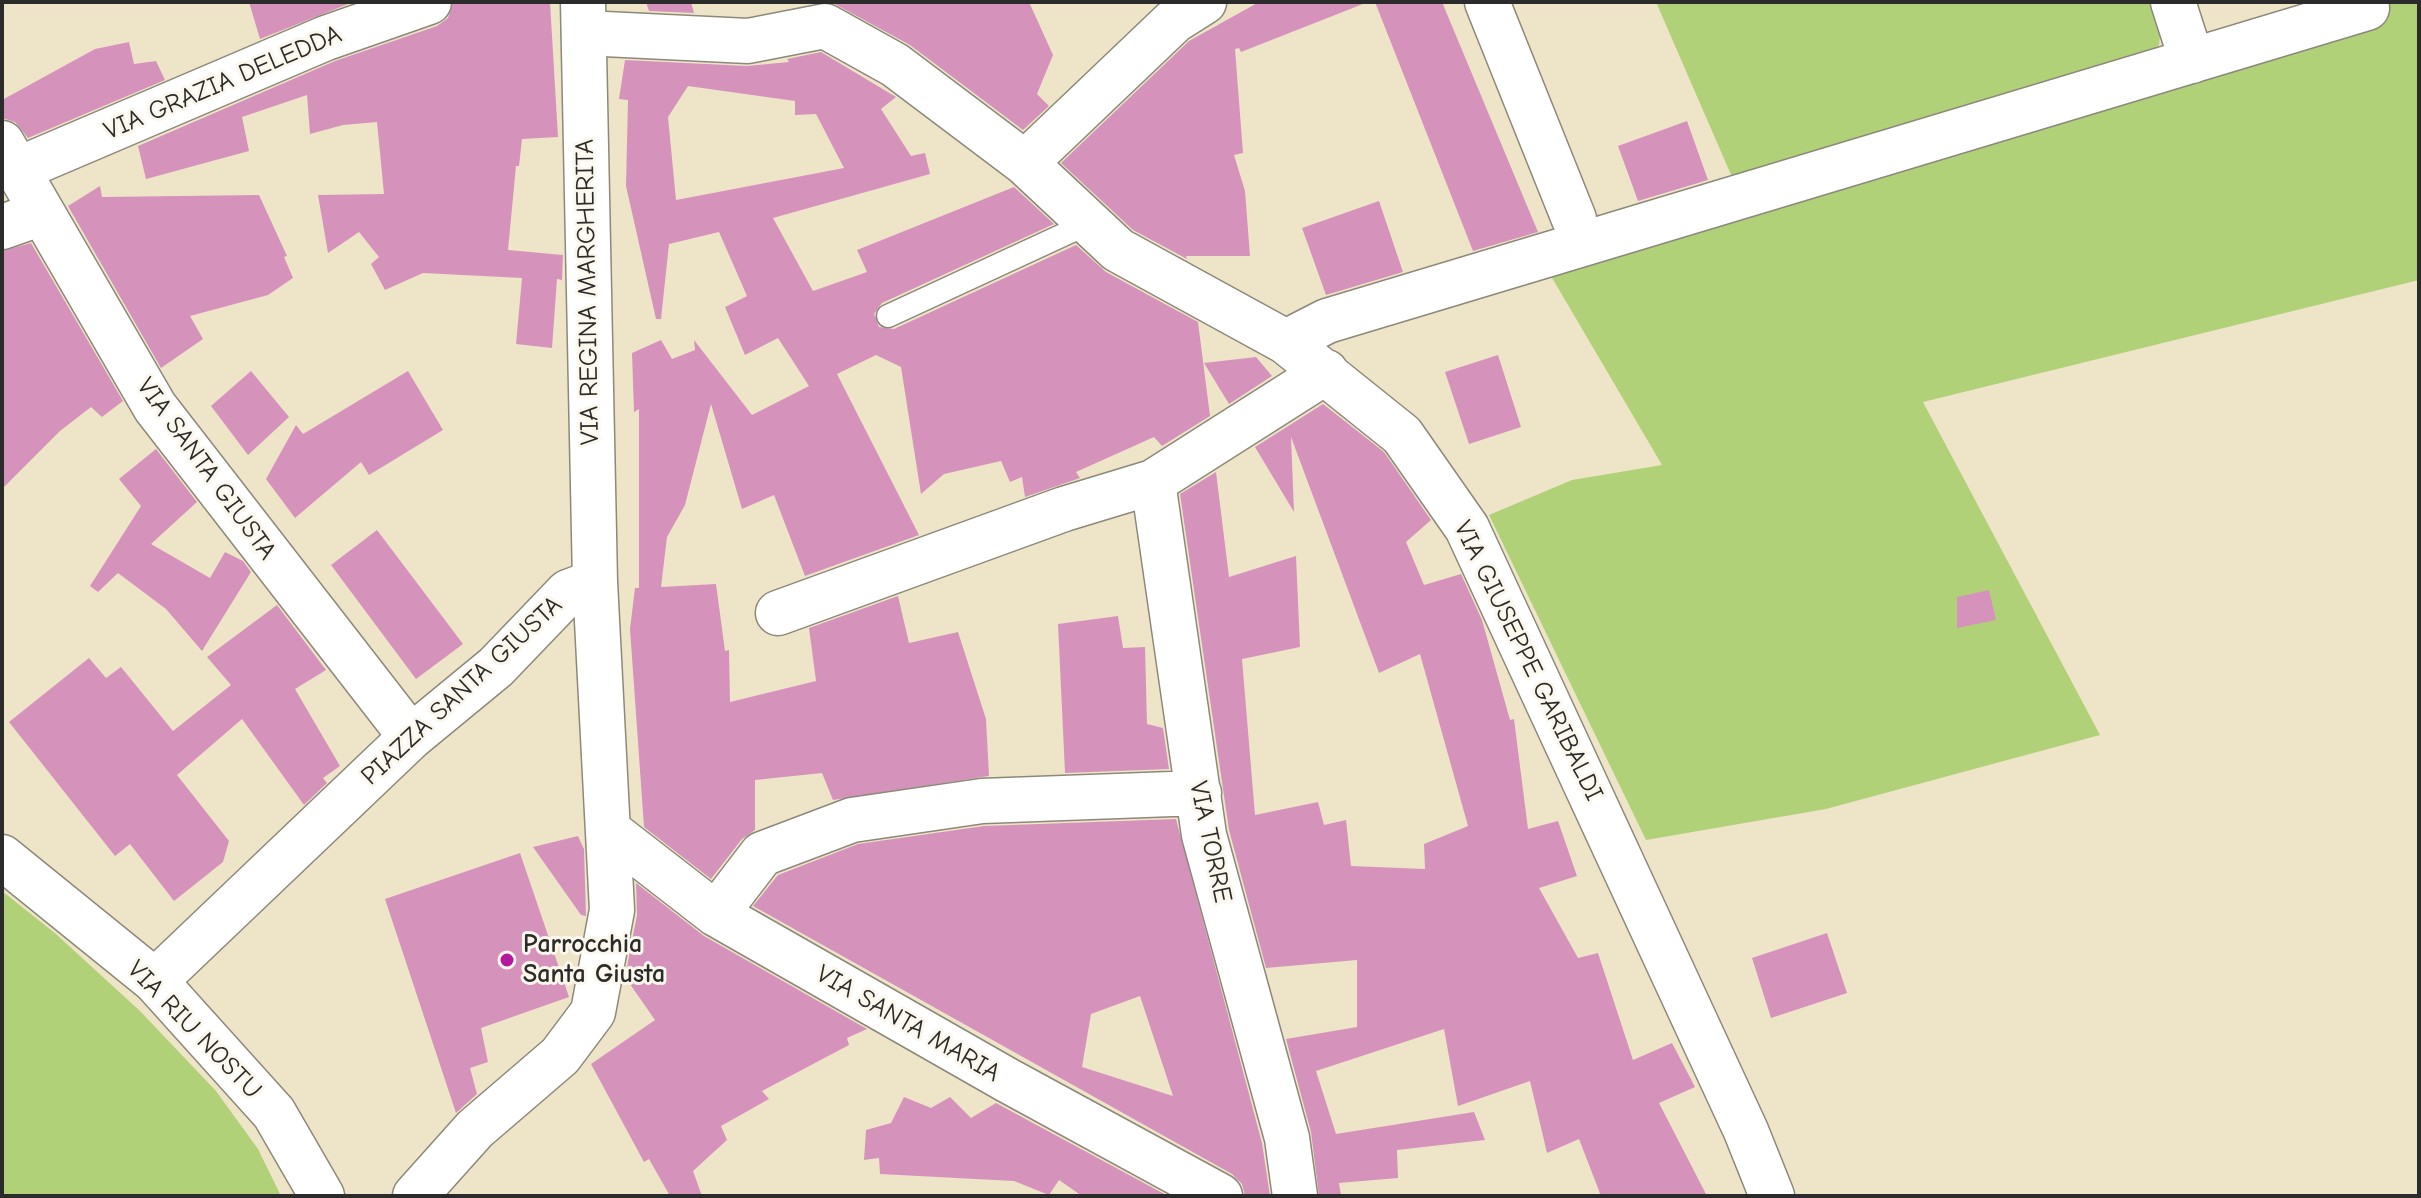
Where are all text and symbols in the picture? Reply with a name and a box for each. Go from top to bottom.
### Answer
street label: VIA GRAZIA DELEDDA [100,19,346,147]
street label: VIA REGINA MARGHERITA [570,139,606,445]
street label: VIA SANTA GIUSTA [130,372,282,566]
street label: VIA GIUSEPPE GARIBALDI [1447,516,1609,806]
street label: PIAZZA SANTA GIUSTA [355,590,569,792]
street label: VIA TORRE [1182,778,1238,906]
place label: Parrocchia Santa Giusta [523,929,665,990]
marker: Parrocchia Santa Giusta [498,951,516,969]
street label: VIA RIU NOSTU [120,954,268,1106]
street label: VIA SANTA MARIA [810,959,1006,1089]

